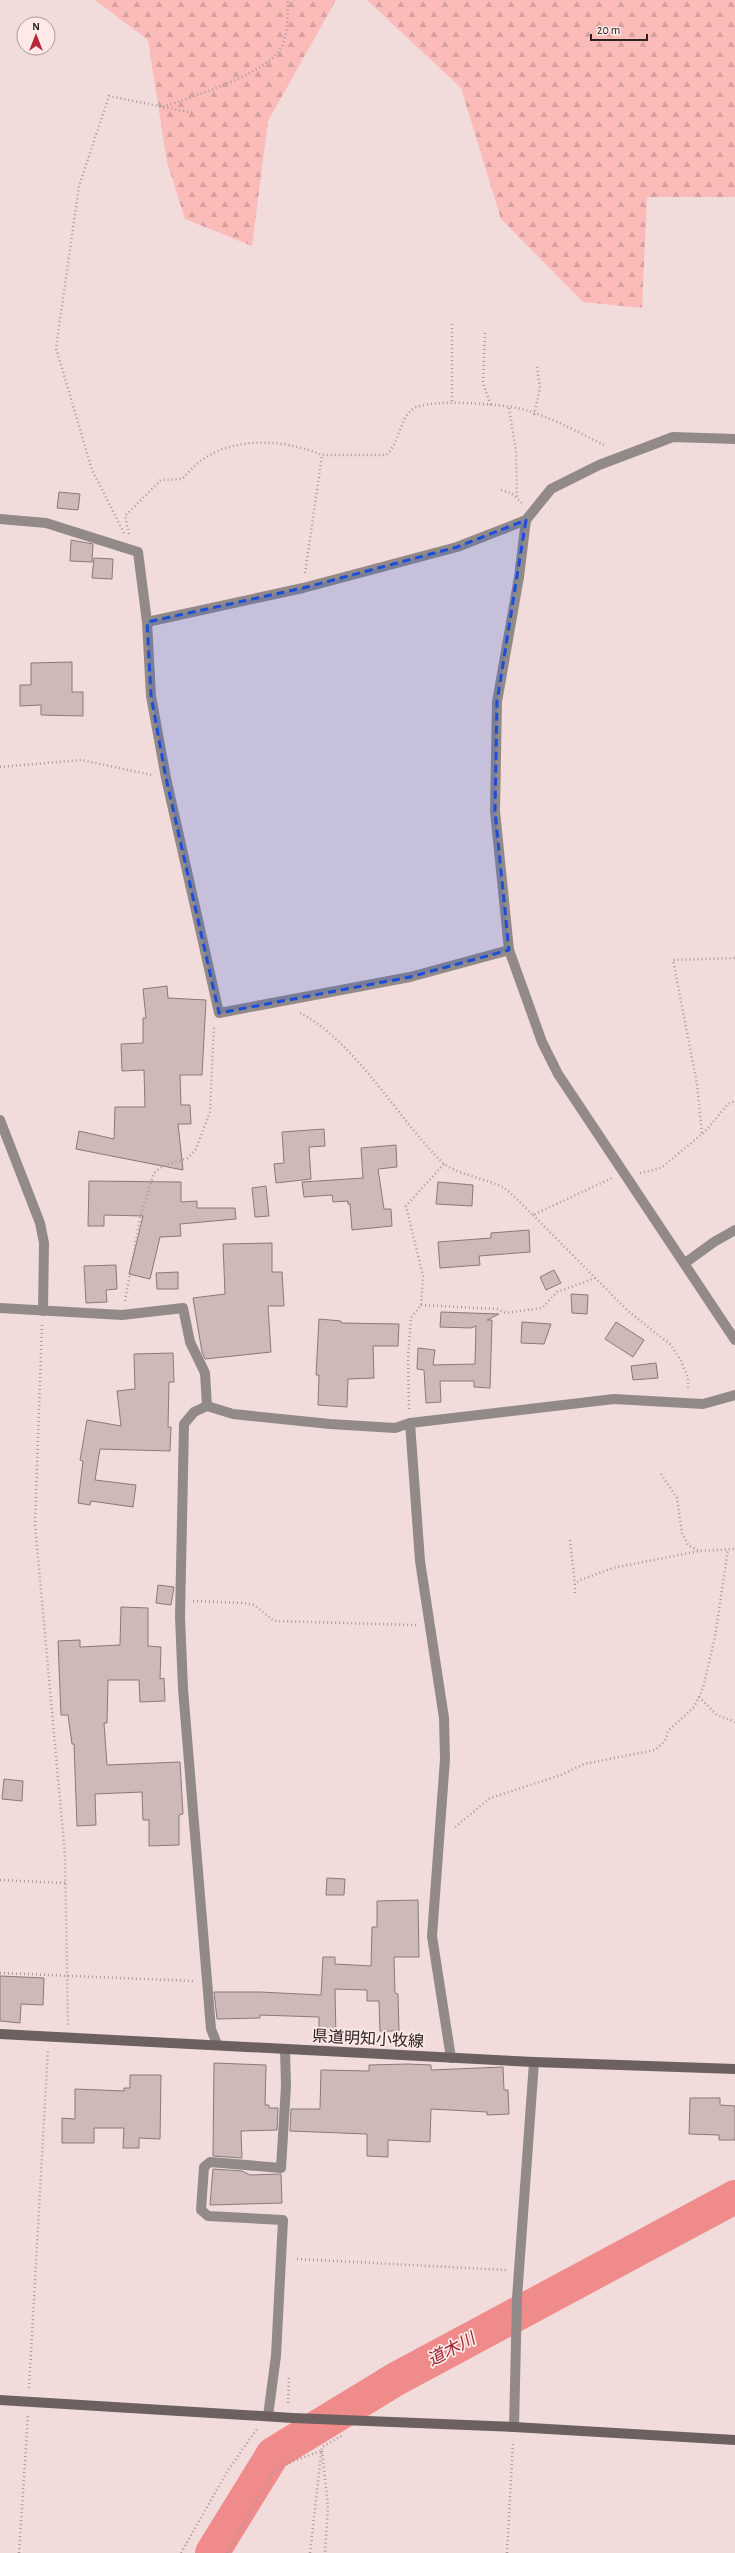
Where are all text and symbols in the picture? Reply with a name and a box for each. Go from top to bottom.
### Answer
north arrow [16,16,56,56]
scale bar [591,16,647,42]
text: N [32,21,40,32]
text: 20 m [597,24,620,36]
street label: 県道明知小牧線 [312,2027,424,2050]
water label: 道木川 [424,2328,480,2369]

